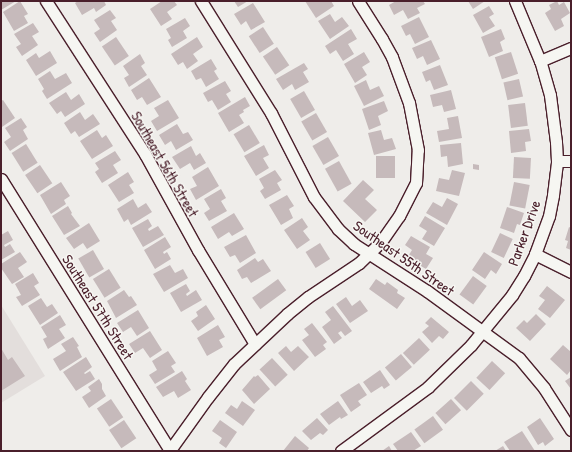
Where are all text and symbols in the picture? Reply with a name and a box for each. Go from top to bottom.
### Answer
street label: Southeast 56th Street [128,108,202,220]
street label: Parker Drive [504,198,544,268]
street label: Southeast 55th Street [350,216,458,300]
street label: Southeast 57th Street [59,251,137,363]

